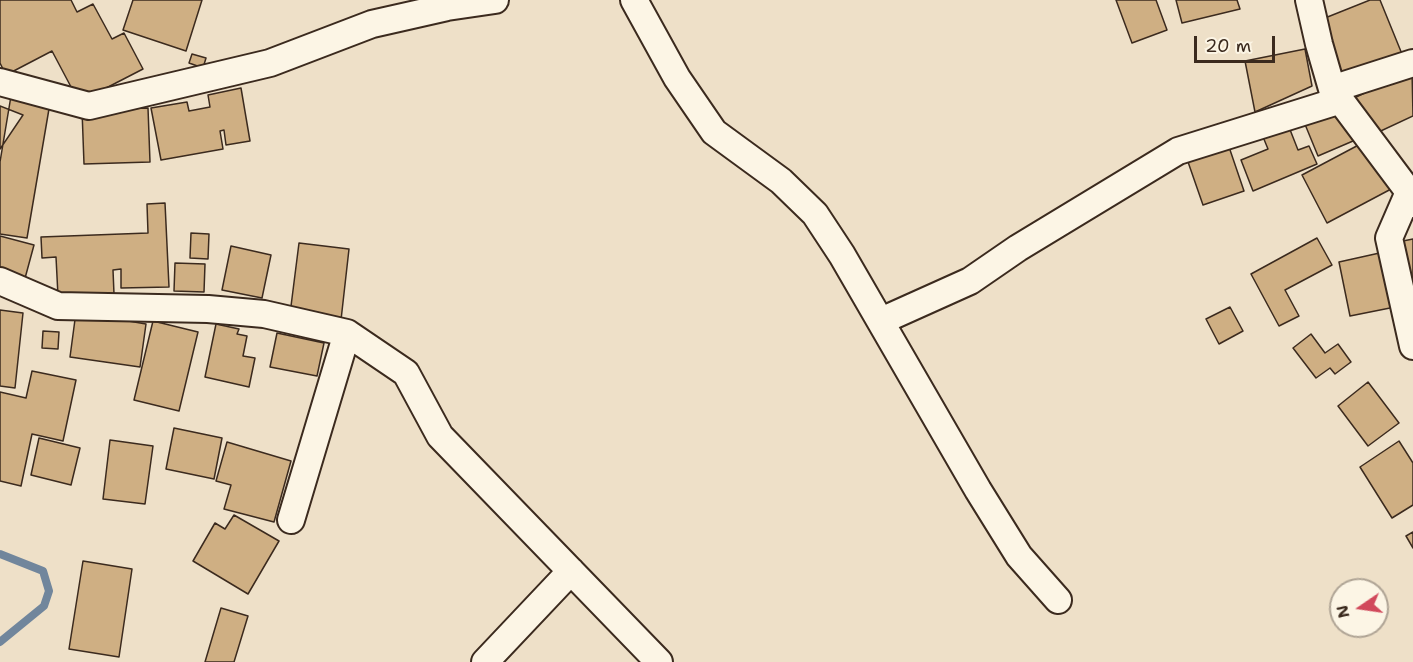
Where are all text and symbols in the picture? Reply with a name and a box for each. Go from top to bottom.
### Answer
scale bar [1197,24,1278,62]
text: 20 m [1205,34,1251,58]
north arrow [1329,578,1389,638]
text: N [1331,603,1355,620]

